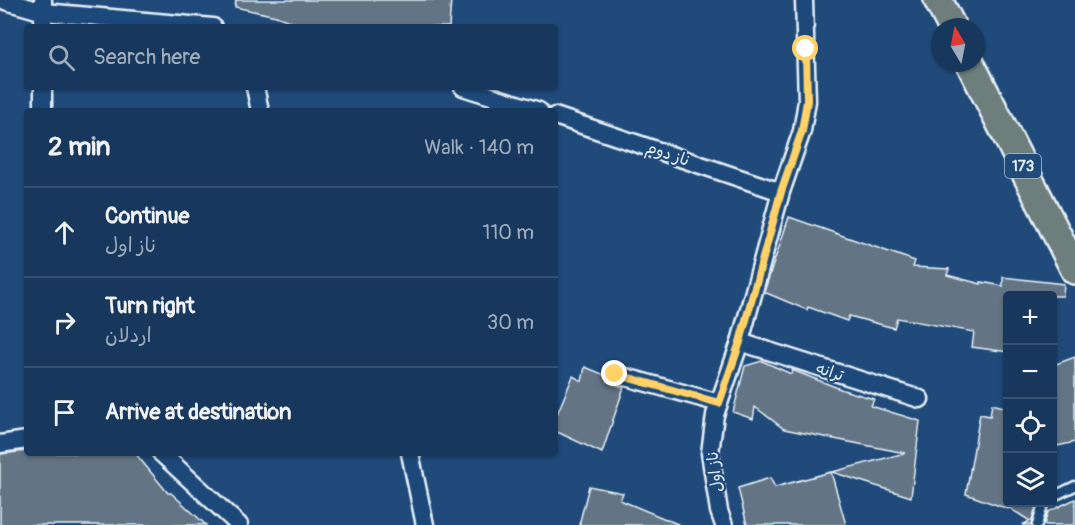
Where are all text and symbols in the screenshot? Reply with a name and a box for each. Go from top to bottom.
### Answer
north arrow [931,18,985,72]
search box [24,24,558,90]
route start [792,35,818,61]
icon: search [45,41,78,74]
text: Search here [93,43,200,71]
text: 2 min [48,131,110,163]
text: Walk · 140 m [424,135,534,160]
street label: ناز دوم [643,137,692,173]
road number: 173 [1005,154,1041,178]
text: Continue [105,202,189,230]
icon: ahead [48,216,81,249]
text: 110 m [483,220,534,245]
text: ناز اول [105,233,156,258]
map controls [1003,291,1057,507]
button: + [1003,291,1057,345]
text: Turn right [105,292,195,320]
icon: right [48,306,81,339]
text: 30 m [487,310,534,335]
text: اردلان [105,323,152,348]
button: − [1003,345,1057,399]
street label: ترانه [813,358,846,386]
route end [601,360,627,386]
icon: arrive [48,396,81,429]
text: Arrive at destination [105,398,291,426]
button: locate [1003,399,1057,453]
street label: ناز اول [703,450,727,493]
button: layers [1003,453,1057,507]

